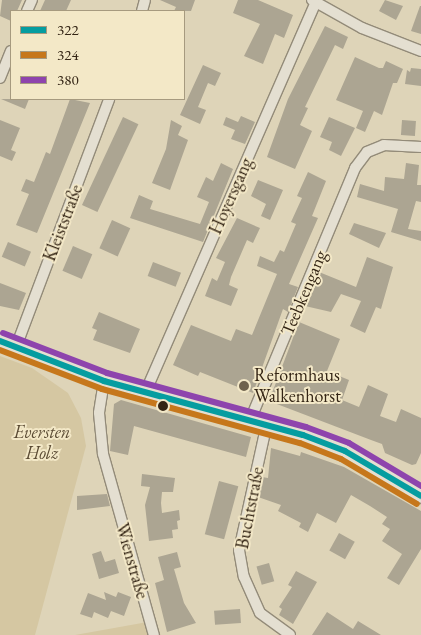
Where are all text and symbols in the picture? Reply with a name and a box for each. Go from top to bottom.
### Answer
legend [10,10,185,100]
text: 322 [57,20,79,39]
text: 324 [57,45,79,64]
text: 380 [57,70,79,89]
street label: Hoyersgang [205,154,257,238]
street label: Kleiststraße [39,182,87,264]
street label: Teebkengang [276,247,332,339]
place label: Reformhaus Walkenhorst [254,365,341,408]
marker: Reformhaus Walkenhorst [238,380,250,392]
unlabelled marker [158,401,168,411]
park label: Eversten Holz [14,422,70,464]
street label: Buchtstraße [231,465,269,551]
street label: Wienstraße [111,521,153,601]

